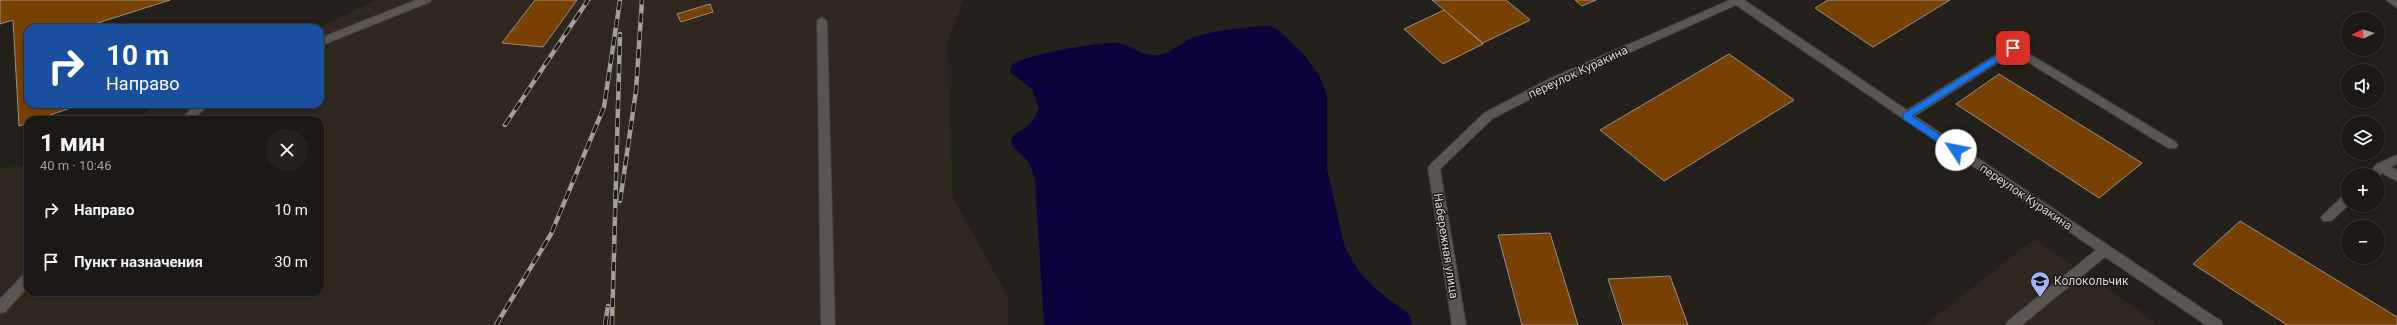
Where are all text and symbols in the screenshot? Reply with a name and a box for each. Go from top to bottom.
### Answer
north arrow [2341,12,2385,56]
map controls [2341,12,2385,264]
pin [1996,31,2030,65]
icon: arrive [2002,37,2024,59]
text: 10 m [106,39,169,72]
icon: right [40,40,92,92]
street label: переулок Куракина [1526,43,1630,101]
button: sound [2341,64,2385,108]
text: Направо [106,73,179,94]
button: layers [2341,116,2385,160]
text: 1 мин [40,129,105,157]
button: close [266,129,308,171]
position arrow [1935,129,1977,171]
text: 40 m · 10:46 [40,158,111,173]
street label: переулок Куракина [1977,161,2075,233]
button: + [2341,168,2385,212]
street label: Набережная улица [1431,192,1461,300]
icon: right [40,199,62,221]
text: Направо [74,201,135,219]
text: 10 m [274,201,308,219]
button: − [2341,220,2385,264]
icon: arrive [40,251,62,273]
text: Пункт назначения [74,253,203,271]
text: 30 m [274,253,308,271]
school or university icon: Колокольчик [2029,270,2051,298]
place label: Колокольчик [2054,274,2129,288]

